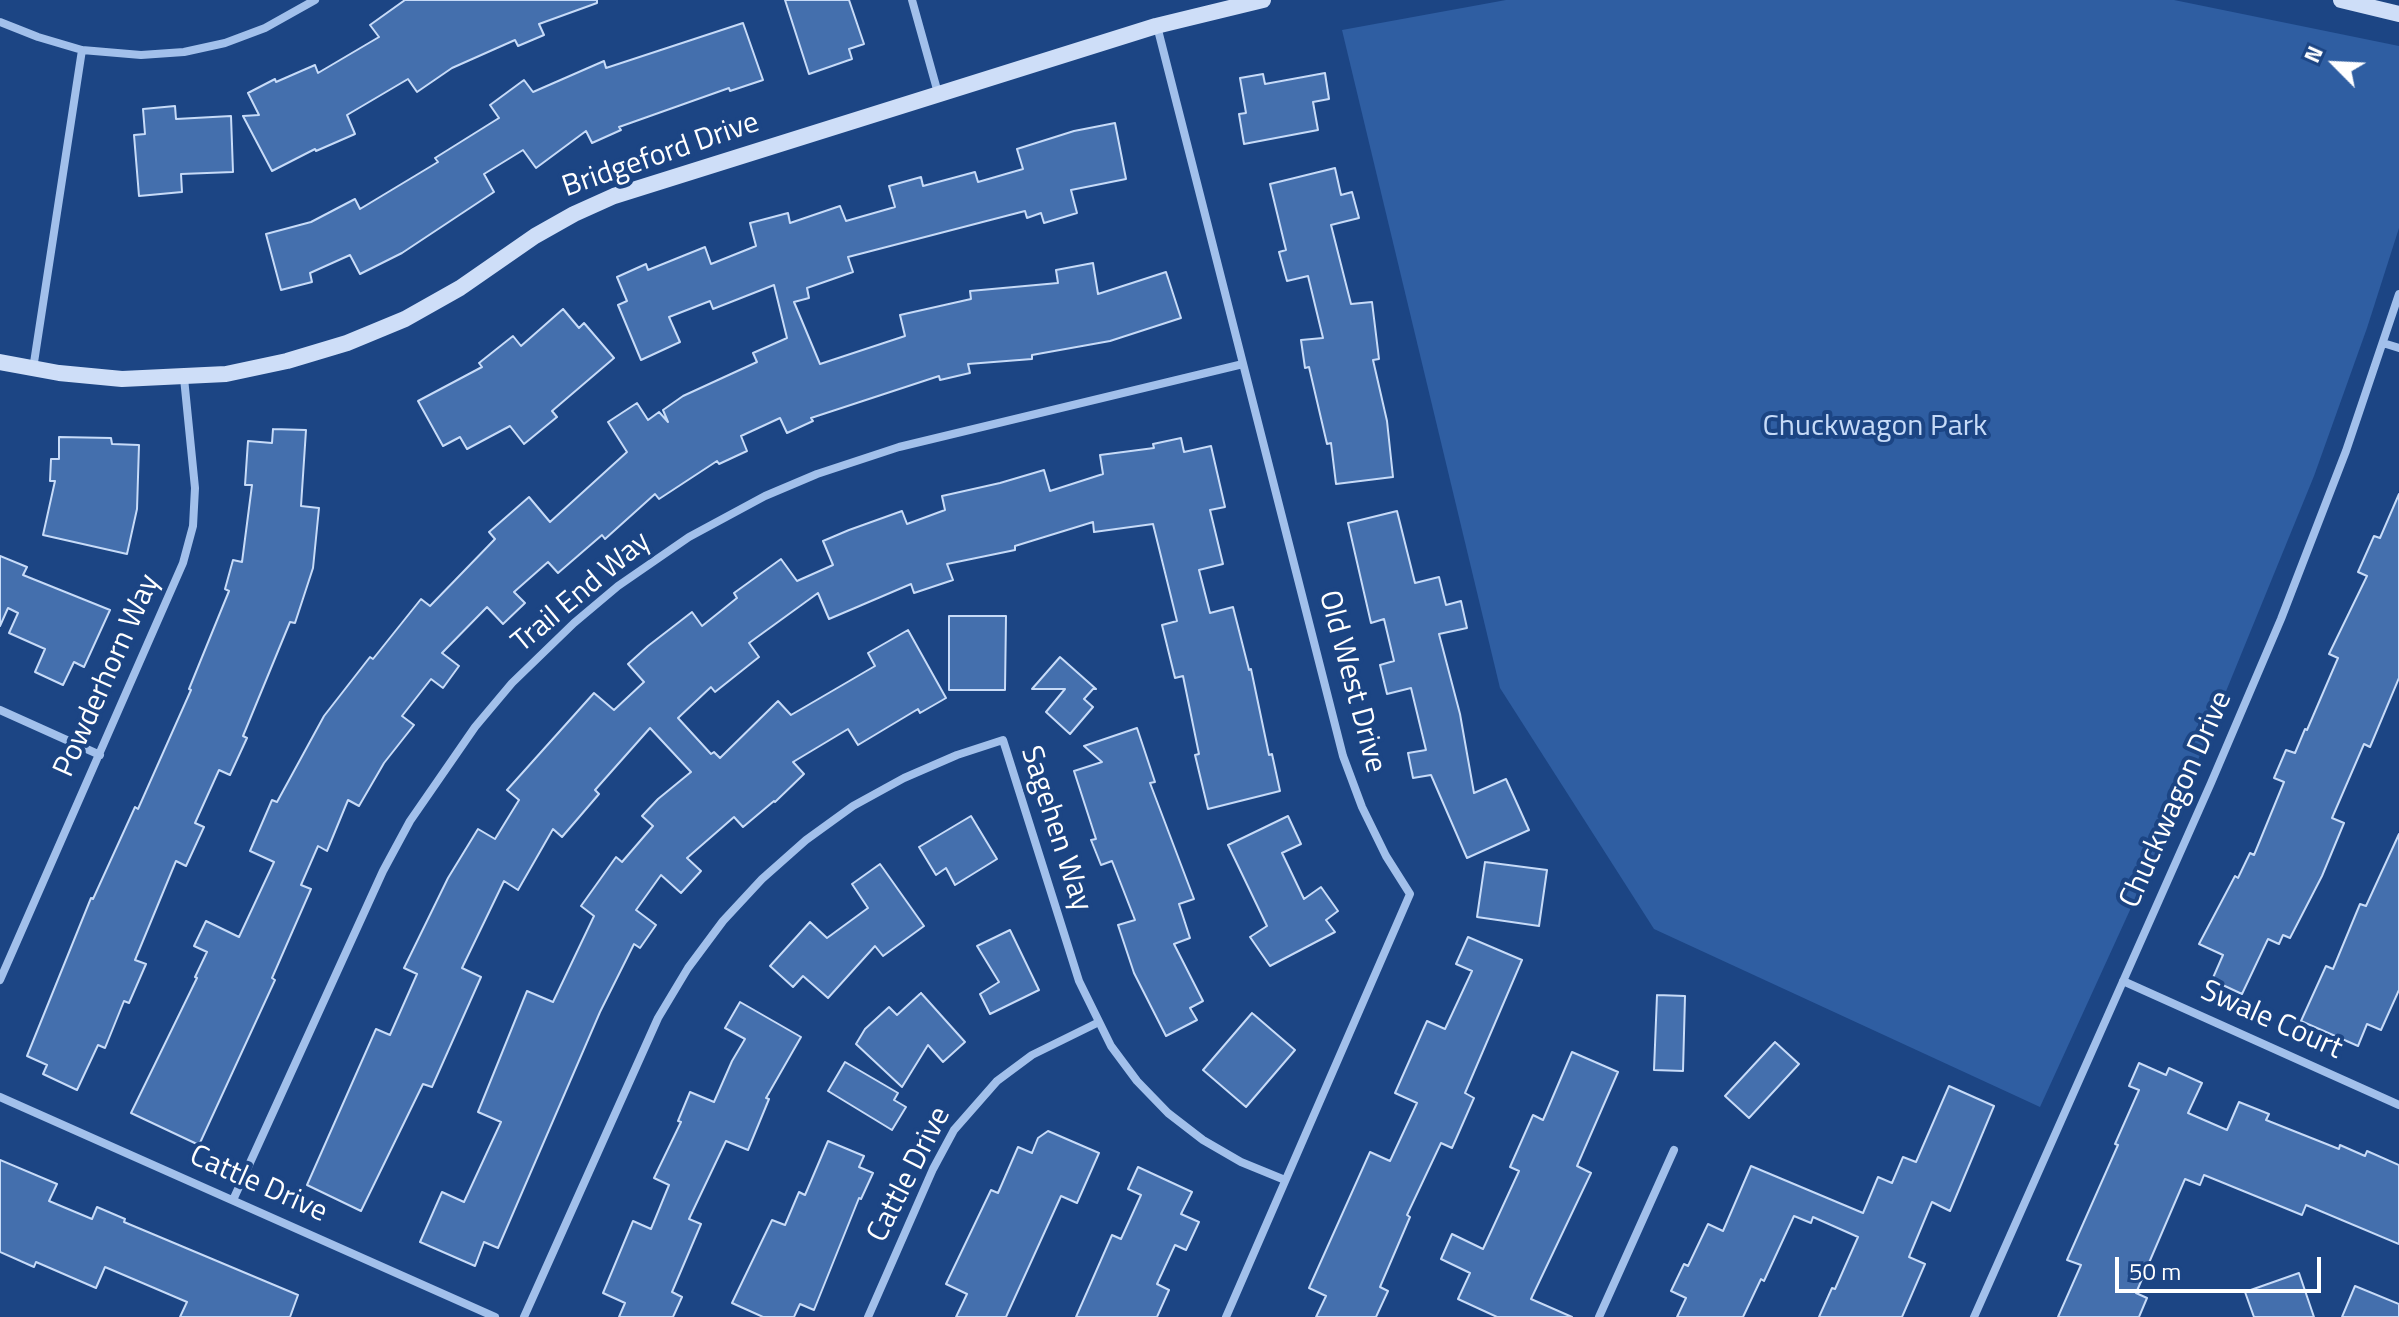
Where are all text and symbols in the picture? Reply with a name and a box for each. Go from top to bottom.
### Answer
north arrow [2295,24,2375,104]
text: N [2294,40,2332,68]
street label: Bridgeford Drive [558,106,764,206]
park label: Chuckwagon Park [1763,410,1987,446]
street label: Trail End Way [506,525,658,661]
street label: Powderhorn Way [47,569,169,783]
street label: Old West Drive [1309,587,1393,777]
street label: Chuckwagon Drive [2113,686,2241,914]
street label: Sagehen Way [1011,742,1099,916]
street label: Swale Court [2195,974,2347,1068]
street label: Cattle Drive [861,1101,959,1249]
street label: Cattle Drive [184,1139,332,1231]
scale bar [2119,1241,2325,1291]
text: 50 m [2129,1253,2181,1289]

